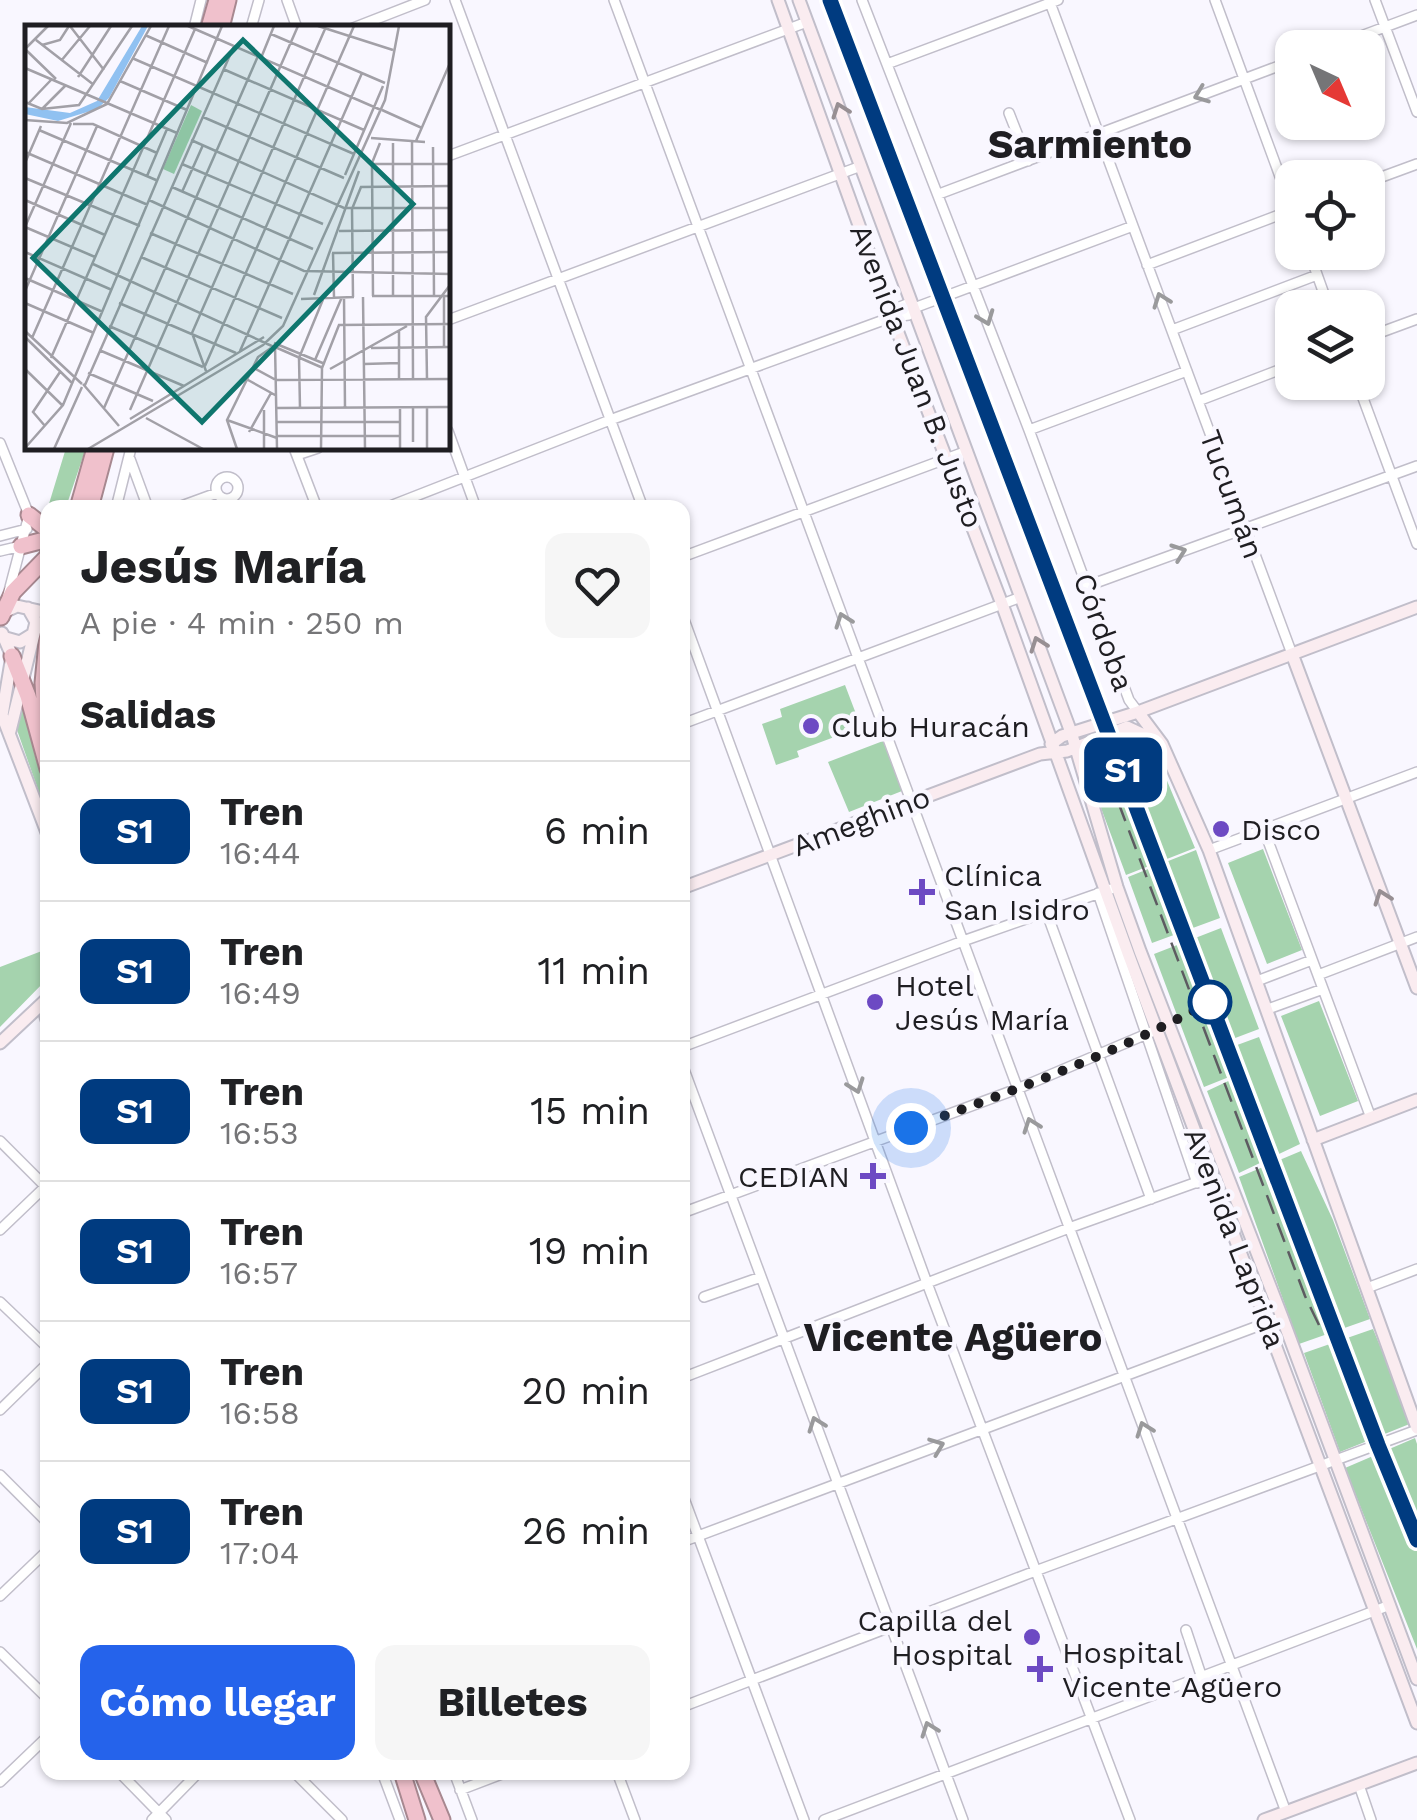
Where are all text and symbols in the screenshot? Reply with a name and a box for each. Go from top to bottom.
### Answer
inset map [25,25,450,450]
north arrow [1275,30,1385,140]
map controls [1275,30,1385,400]
one-way arrow [1194,83,1211,104]
one-way arrow [831,102,852,119]
district label: Sarmiento [988,121,1192,168]
button: locate [1275,160,1385,270]
street label: Avenida Juan B. Justo [843,219,991,533]
button: layers [1275,290,1385,400]
one-way arrow [1152,293,1172,310]
one-way arrow [974,308,994,326]
street label: Tucumán [1193,425,1271,563]
button: heart [545,533,650,638]
text: Jesús María [80,538,366,595]
one-way arrow [1169,543,1186,564]
street label: Córdoba [1067,568,1141,696]
text: A pie · 4 min · 250 m [80,604,404,642]
one-way arrow [835,612,855,629]
one-way arrow [1029,636,1050,653]
text: Salidas [80,693,216,737]
place label: Club Huracán [831,709,1030,744]
marker: Club Huracán [800,715,822,737]
line badge: S1 [1078,738,1168,802]
text: S1 [1104,749,1142,791]
street label: Ameghino [787,779,935,863]
text: Tren [220,790,304,834]
text: 6 min [544,809,650,853]
text: S1 [116,810,154,852]
place label: Disco [1241,812,1321,847]
marker: Disco [1210,818,1232,840]
text: 16:44 [220,834,301,872]
place label: Clínica San Isidro [944,858,1090,927]
marker: Clínica San Isidro [909,879,935,905]
one-way arrow [1373,889,1394,906]
text: Tren [220,930,304,974]
text: 11 min [538,949,650,993]
text: S1 [116,950,154,992]
place label: Hotel Jesús María [895,968,1069,1037]
text: 16:49 [220,974,301,1012]
unlabelled marker [1189,981,1231,1023]
marker: Hotel Jesús María [864,991,886,1013]
text: Tren [220,1070,304,1114]
one-way arrow [844,1076,864,1094]
text: 15 min [530,1089,650,1133]
text: S1 [116,1090,154,1132]
your location [886,1103,936,1153]
text: 16:53 [220,1114,299,1152]
one-way arrow [1022,1117,1042,1134]
street label: Avenida Laprida [1177,1123,1293,1353]
place label: CEDIAN [738,1159,850,1194]
marker: CEDIAN [860,1163,886,1189]
text: Tren [220,1210,304,1254]
text: 19 min [529,1229,650,1273]
text: S1 [116,1230,154,1272]
text: 16:57 [220,1254,298,1292]
district label: Vicente Agüero [804,1314,1103,1361]
text: Tren [220,1350,304,1394]
text: 20 min [521,1369,650,1413]
text: S1 [116,1370,154,1412]
text: 16:58 [220,1394,300,1432]
one-way arrow [807,1416,828,1433]
one-way arrow [1135,1422,1156,1439]
one-way arrow [928,1437,945,1457]
text: Tren [220,1490,304,1534]
text: 26 min [522,1509,650,1553]
text: S1 [116,1510,154,1552]
text: 17:04 [220,1534,299,1572]
place label: Capilla del Hospital [857,1603,1012,1672]
marker: Capilla del Hospital [1021,1626,1043,1648]
place label: Hospital Vicente Agüero [1062,1635,1282,1704]
button: Cómo llegar [80,1645,355,1760]
button: Billetes [375,1645,650,1760]
marker: Hospital Vicente Agüero [1027,1656,1053,1682]
one-way arrow [920,1721,941,1738]

